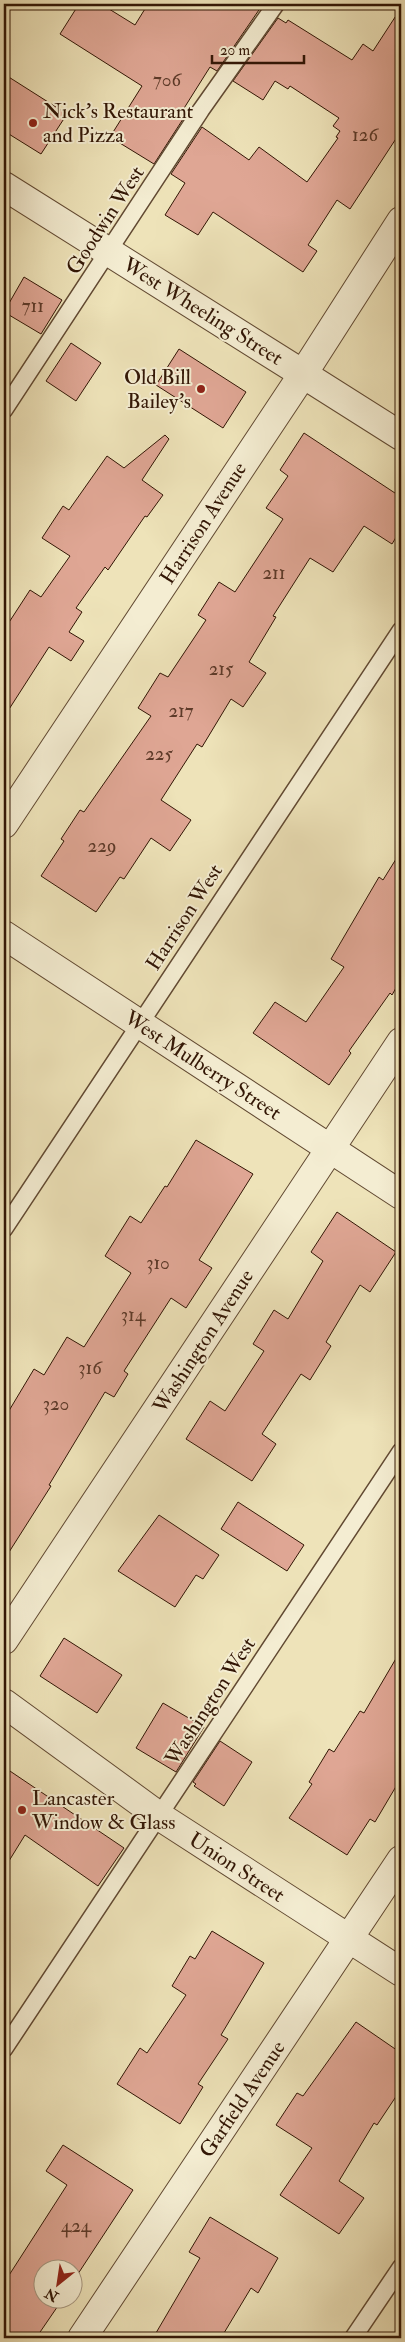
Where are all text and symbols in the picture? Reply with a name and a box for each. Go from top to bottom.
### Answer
scale bar [212,32,305,64]
text: 20 m [220,41,250,60]
house number: 706 [153,68,182,92]
place label: Nick's Restaurant and Pizza [43,98,194,149]
marker: Nick's Restaurant and Pizza [27,117,39,129]
house number: 126 [352,123,379,147]
street label: Goodwin West [60,161,151,280]
street label: West Wheeling Street [117,251,288,372]
house number: 711 [22,294,44,318]
place label: Old Bill Bailey's [124,364,192,415]
marker: Old Bill Bailey's [195,383,207,395]
street label: Harrison Avenue [154,457,253,590]
house number: 211 [262,561,286,585]
house number: 215 [209,657,234,681]
house number: 217 [168,699,194,723]
house number: 225 [145,742,173,766]
house number: 229 [88,834,117,858]
street label: Harrison West [140,859,229,976]
street label: West Mulberry Street [118,1004,286,1126]
house number: 310 [146,1251,170,1275]
street label: Washington Avenue [146,1264,260,1419]
house number: 314 [121,1303,146,1327]
house number: 316 [78,1356,103,1380]
house number: 320 [43,1392,69,1416]
street label: Washington West [158,1632,262,1771]
place label: Lancaster Window & Glass [31,1785,175,1836]
marker: Lancaster Window & Glass [16,1804,28,1816]
street label: Union Street [184,1826,290,1909]
street label: Garfield Avenue [193,2035,292,2163]
house number: 424 [61,2214,92,2238]
north arrow [32,2260,82,2310]
text: N [42,2284,62,2306]

